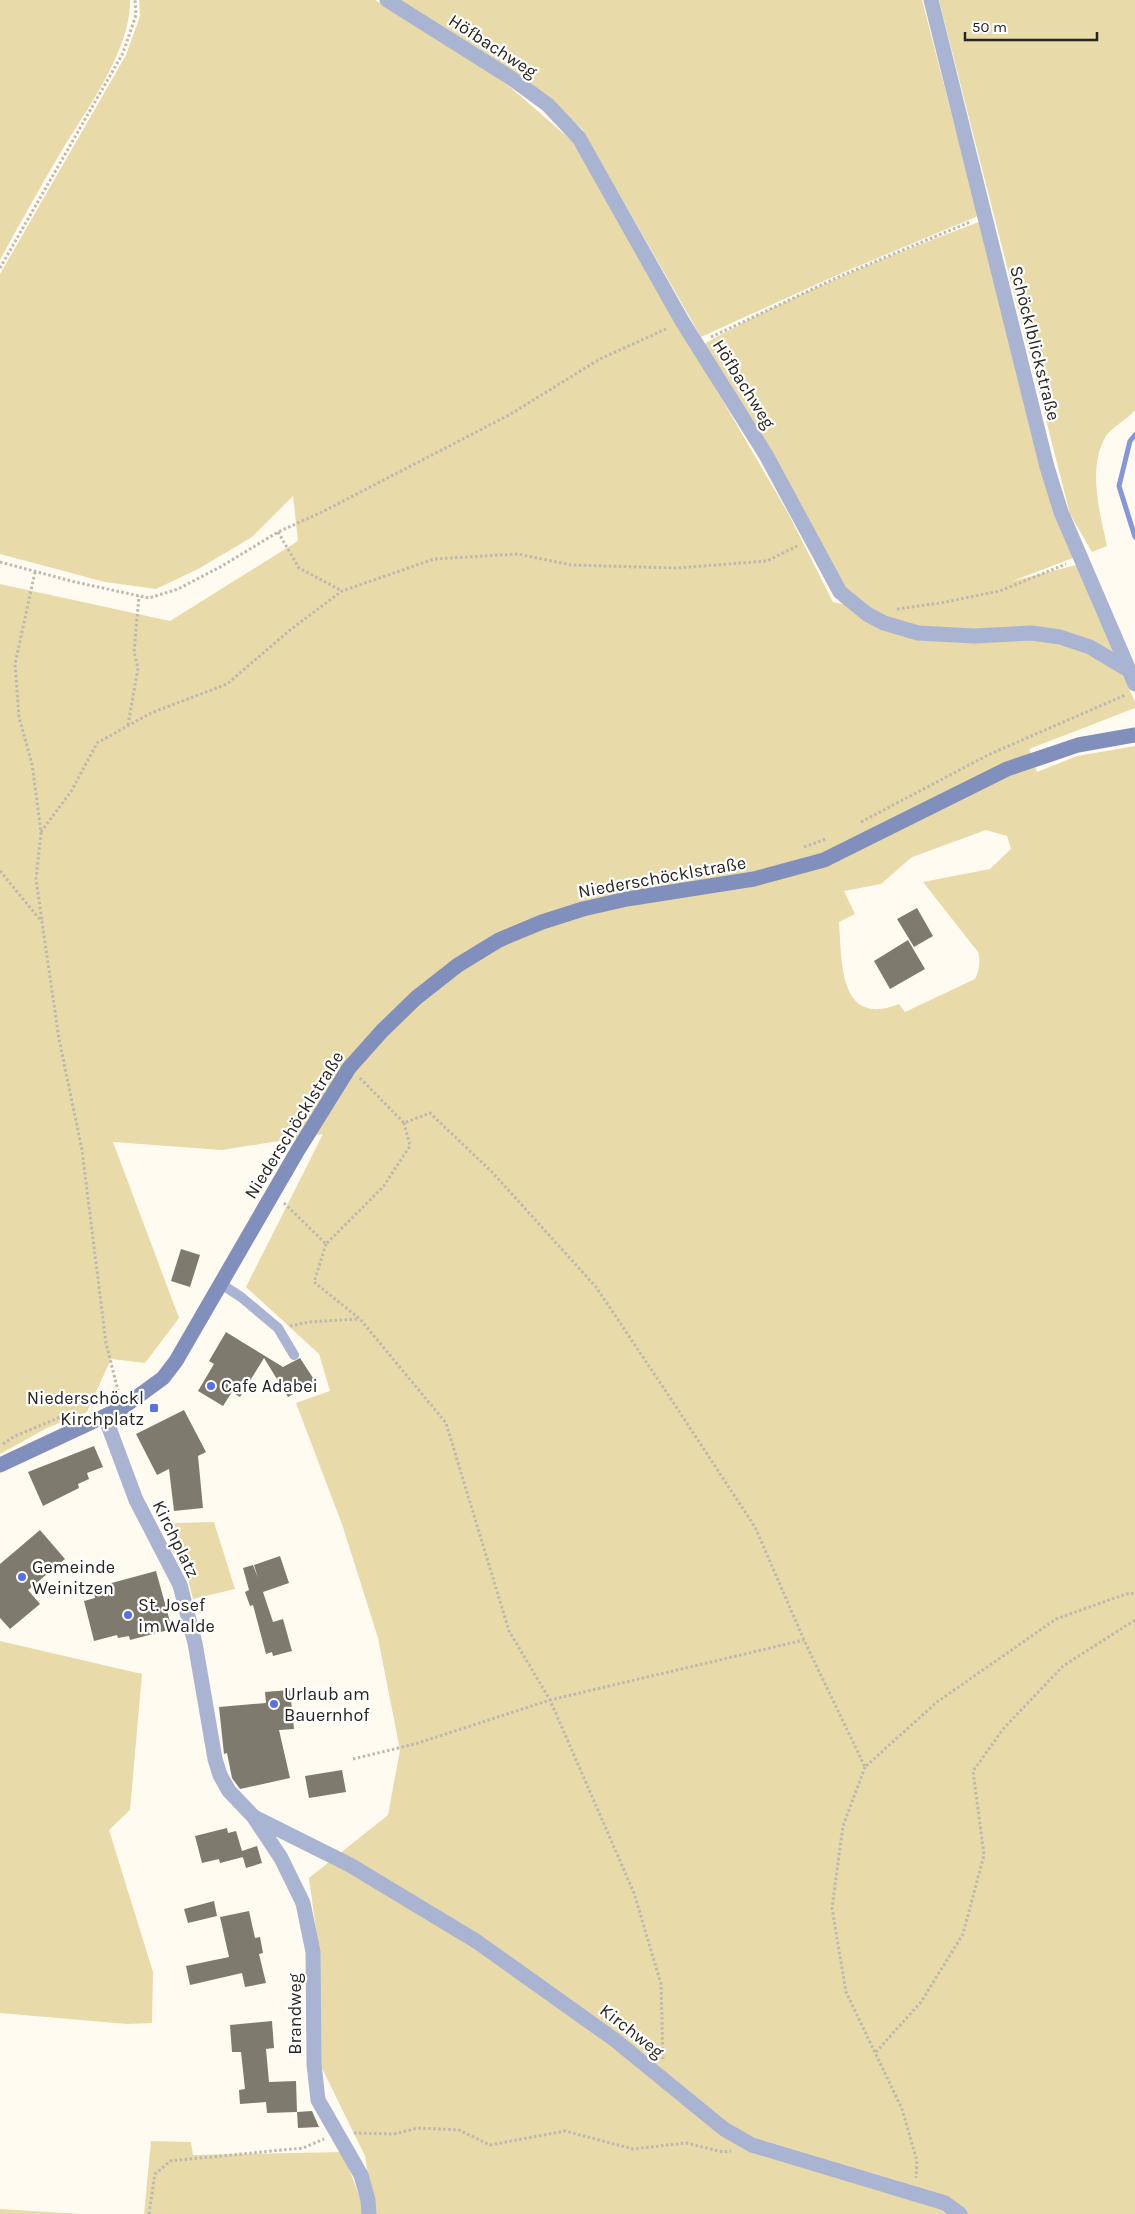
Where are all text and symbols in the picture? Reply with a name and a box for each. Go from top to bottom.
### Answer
street label: Höfbachweg [445,9,541,83]
scale bar [965,10,1098,42]
text: 50 m [972,18,1007,36]
street label: Schöcklblickstraße [1005,263,1065,423]
street label: Höfbachweg [708,335,780,433]
street label: Niederschöcklstraße [576,851,748,903]
street label: Niederschöcklstraße [240,1047,348,1203]
place label: Cafe Adabei [221,1375,318,1397]
marker: Cafe Adabei [205,1380,217,1392]
place label: Niederschöckl Kirchplatz [27,1387,144,1430]
marker: Niederschöckl Kirchplatz [148,1402,160,1414]
street label: Kirchplatz [148,1497,204,1581]
place label: Gemeinde Weinitzen [32,1556,115,1599]
marker: Gemeinde Weinitzen [16,1571,28,1583]
place label: St. Josef im Walde [138,1594,215,1637]
marker: St. Josef im Walde [122,1609,134,1621]
place label: Urlaub am Bauernhof [284,1683,370,1726]
marker: Urlaub am Bauernhof [268,1698,280,1710]
street label: Brandweg [284,1973,306,2055]
street label: Kirchweg [596,1999,668,2063]

